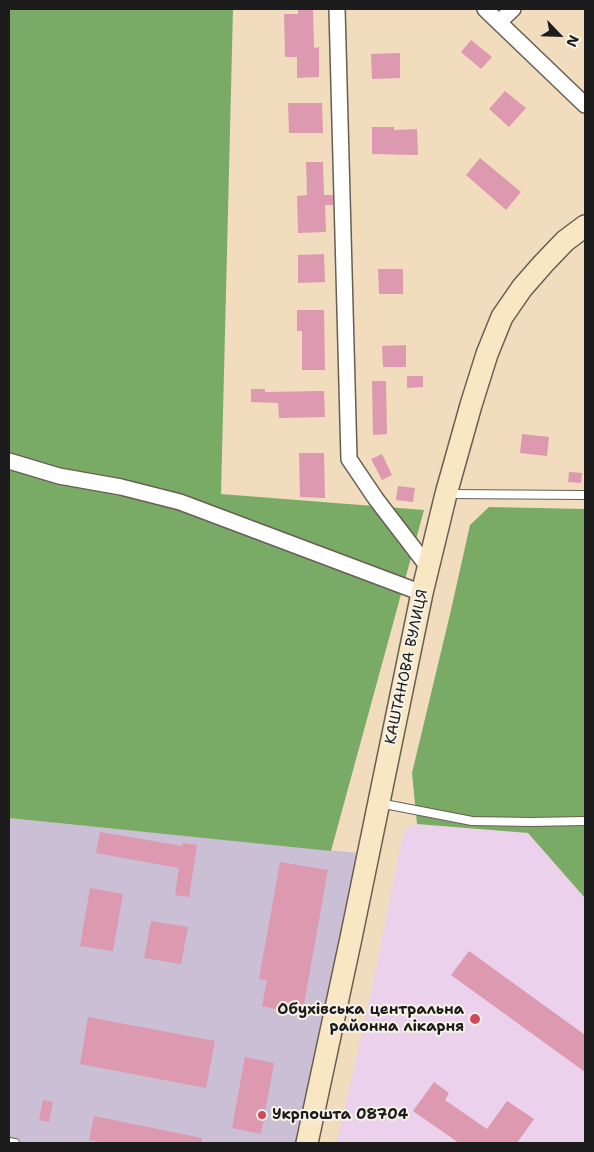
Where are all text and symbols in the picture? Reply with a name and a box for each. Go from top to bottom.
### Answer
north arrow [534,10,584,60]
text: N [562,32,583,50]
street label: КАШТАНОВА ВУЛИЦЯ [382,588,432,746]
place label: Обухівська центральна районна лікарня [277,1001,464,1036]
marker: Обухівська центральна районна лікарня [468,1012,482,1026]
place label: Укрпошта 08704 [272,1106,408,1124]
marker: Укрпошта 08704 [256,1109,268,1121]

